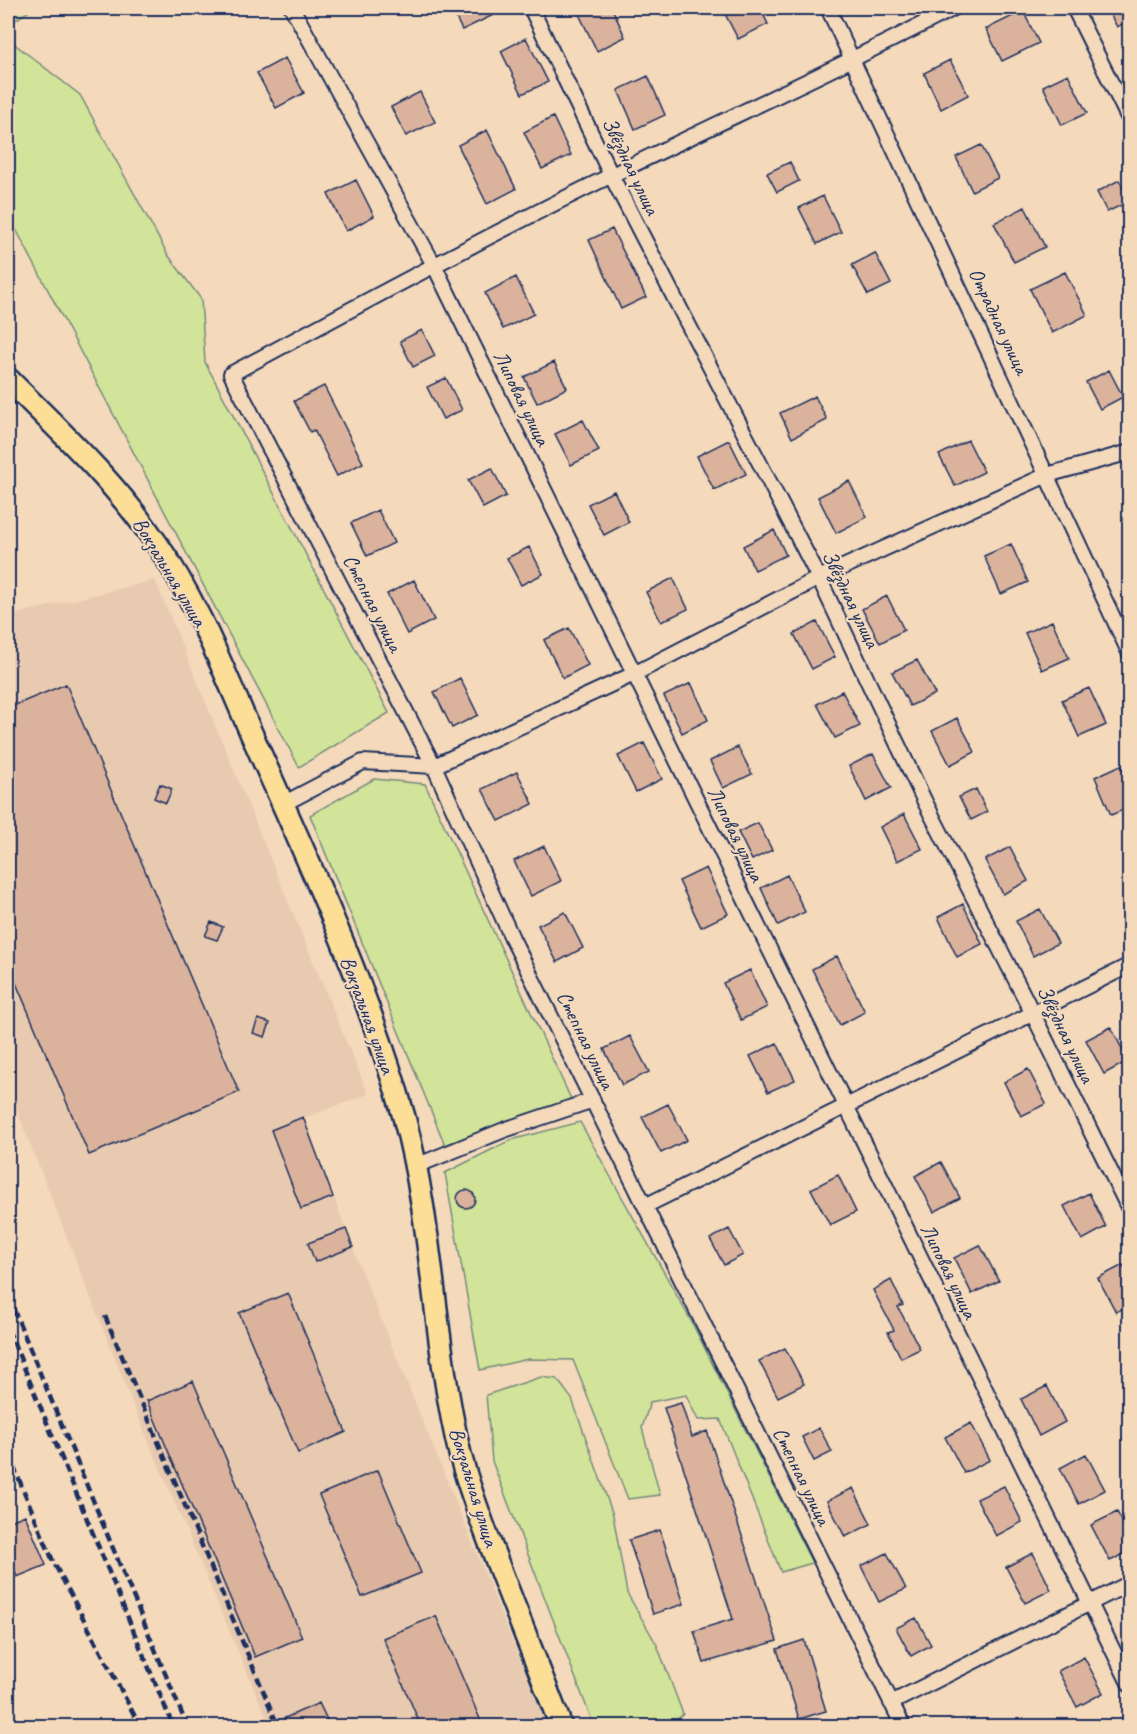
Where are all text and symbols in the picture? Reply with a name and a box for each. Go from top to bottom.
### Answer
street label: Звёздная улица [595,113,666,221]
street label: Отрадная улица [963,264,1036,380]
street label: Липовая улица [488,346,557,451]
street label: Вокзальная улица [127,512,214,633]
street label: Звёздная улица [815,546,886,654]
street label: Степная улица [337,550,410,658]
street label: Липовая улица [702,782,771,887]
street label: Вокзальная улица [335,953,402,1079]
street label: Звёздная улица [1030,981,1101,1089]
street label: Степная улица [551,987,622,1096]
street label: Липовая улица [915,1219,984,1324]
street label: Степная улица [767,1423,838,1532]
street label: Вокзальная улица [444,1424,505,1551]

